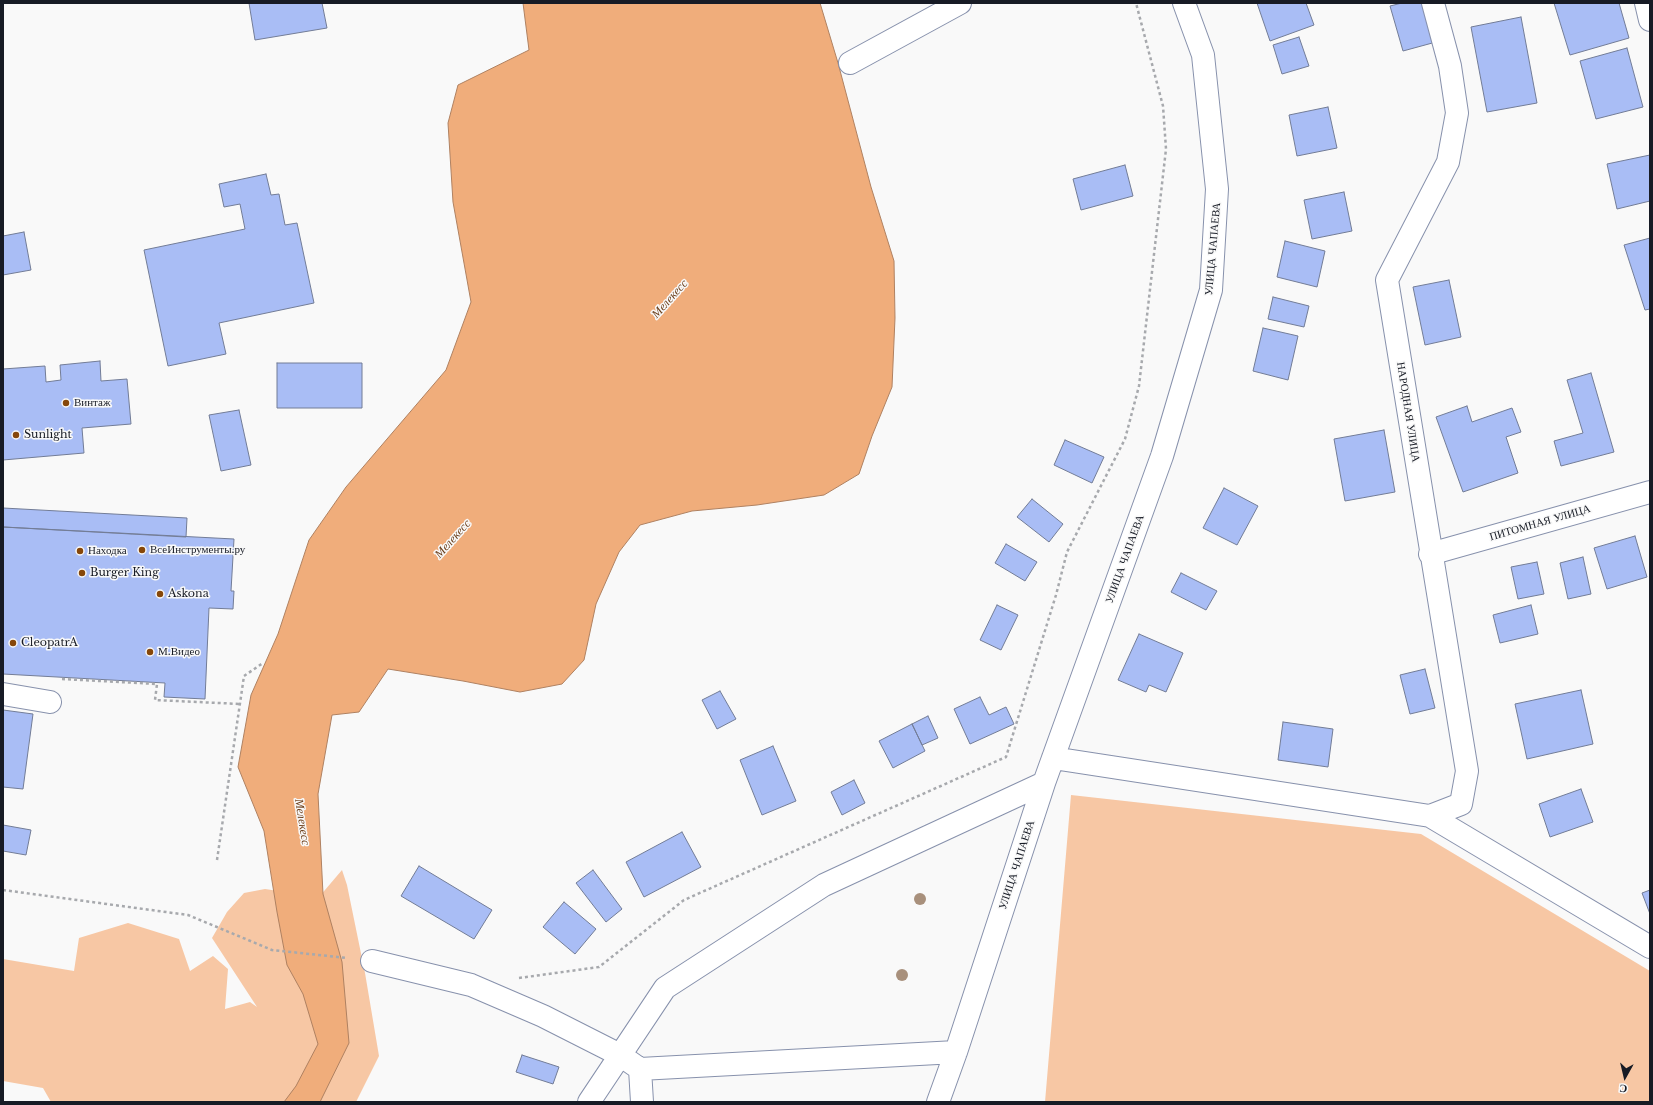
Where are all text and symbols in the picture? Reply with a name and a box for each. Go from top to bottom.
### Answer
street label: УЛИЦА ЧАПАЕВА [1202,202,1224,296]
water label: Мелекесс [649,277,691,321]
street label: НАРОДНАЯ УЛИЦА [1394,361,1422,463]
place label: Винтаж [74,396,111,410]
marker: Винтаж [61,398,71,408]
place label: Sunlight [24,428,72,442]
marker: Sunlight [11,430,21,440]
street label: ПИТОМНАЯ УЛИЦА [1488,502,1592,544]
street label: УЛИЦА ЧАПАЕВА [1103,513,1147,605]
water label: Мелекесс [432,517,474,561]
place label: ВсеИнструменты.ру [150,543,245,557]
place label: Находка [88,544,127,558]
marker: ВсеИнструменты.ру [137,545,147,555]
marker: Находка [75,546,85,556]
place label: Burger King [90,566,159,580]
marker: Burger King [77,568,87,578]
place label: Askona [168,587,209,601]
marker: Askona [155,589,165,599]
place label: CleopatrA [21,636,78,650]
marker: CleopatrA [8,638,18,648]
place label: М.Видео [158,645,200,659]
marker: М.Видео [145,647,155,657]
water label: Мелекесс [291,798,313,846]
street label: УЛИЦА ЧАПАЕВА [996,819,1038,911]
north arrow [1605,1057,1645,1097]
text: С [1618,1081,1628,1096]

